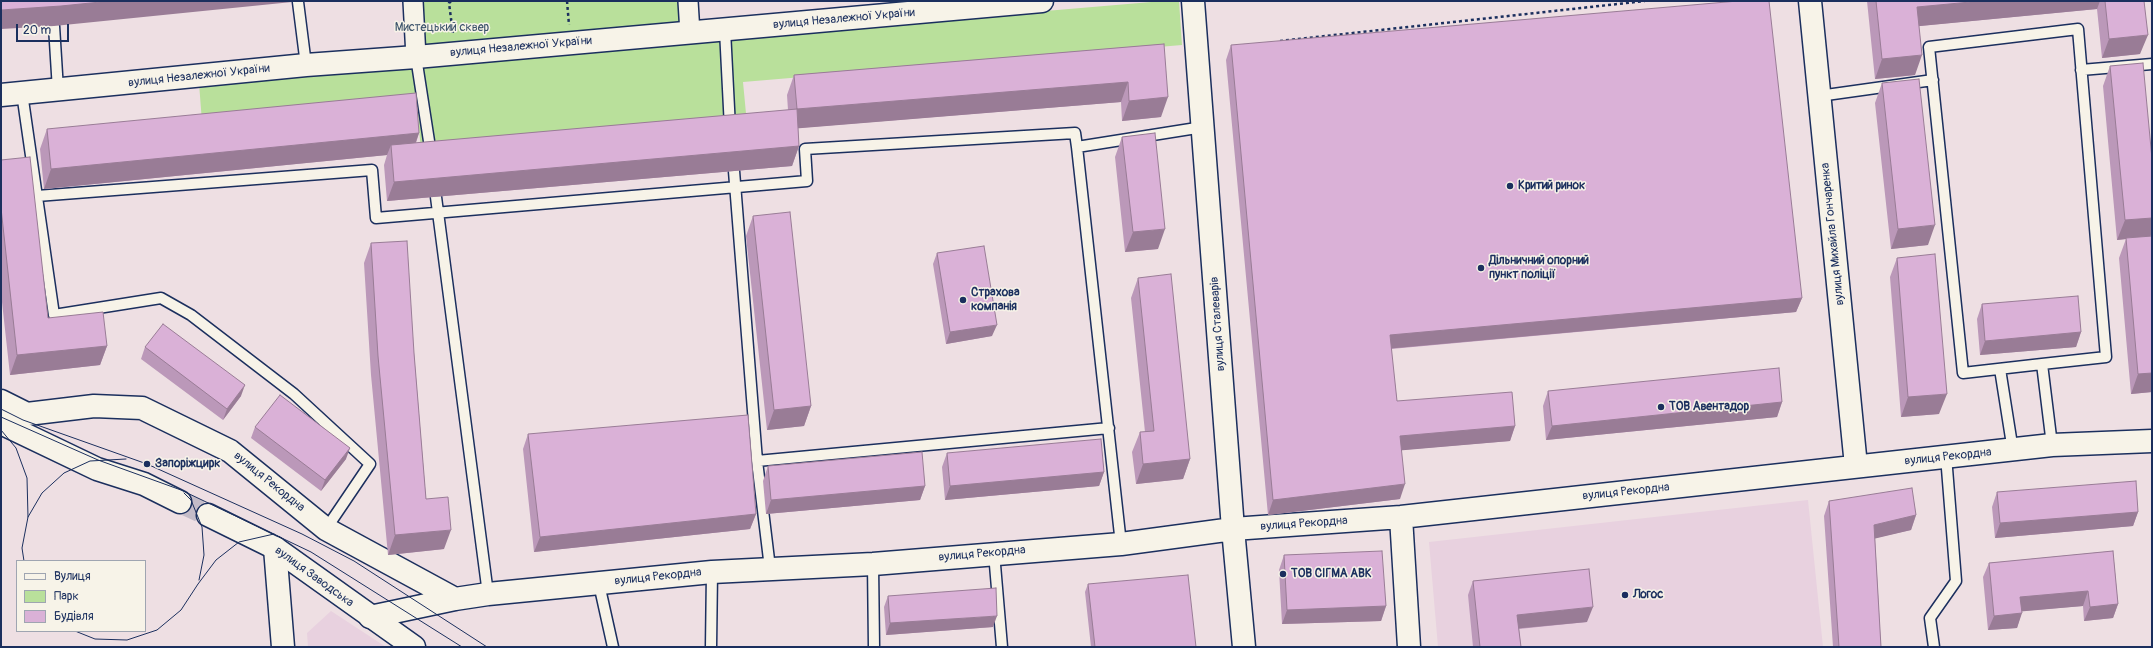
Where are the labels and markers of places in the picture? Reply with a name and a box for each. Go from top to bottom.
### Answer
place label: Критий ринок [1518,179,1585,193]
marker: Критий ринок [1505,181,1515,191]
place label: Дільничний опорний пункт поліції [1489,254,1589,282]
marker: Дільничний опорний пункт поліції [1476,263,1486,273]
place label: Страхова компанія [971,286,1020,314]
marker: Страхова компанія [958,295,968,305]
place label: ТОВ Авентадор [1669,400,1749,414]
marker: ТОВ Авентадор [1656,402,1666,412]
place label: Запоріжцирк [155,457,221,471]
marker: Запоріжцирк [142,459,152,469]
place label: ТОВ СІГМА АВК [1291,567,1372,581]
marker: ТОВ СІГМА АВК [1278,569,1288,579]
place label: Логос [1633,588,1663,602]
marker: Логос [1620,590,1630,600]

